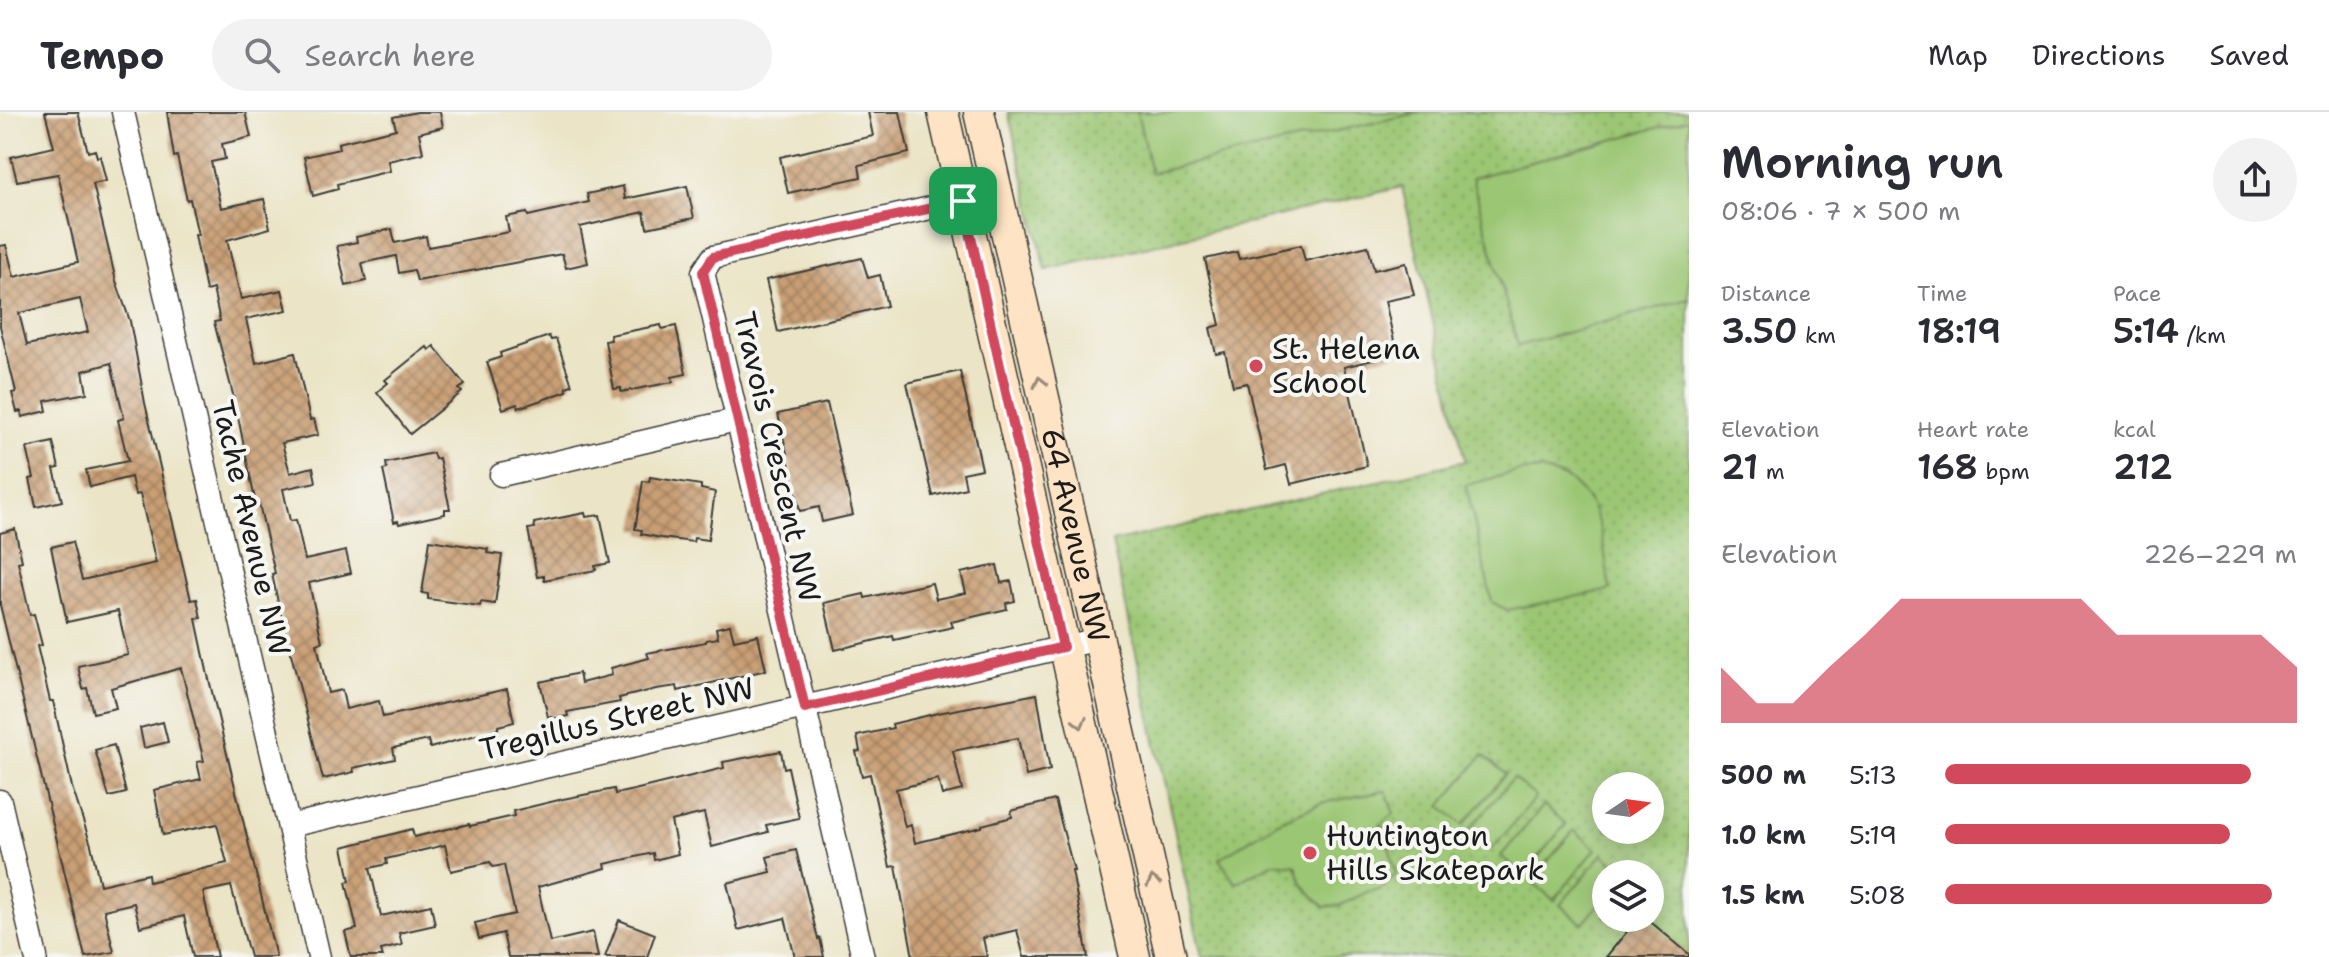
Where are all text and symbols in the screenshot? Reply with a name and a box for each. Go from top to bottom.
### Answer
search box [212,19,772,91]
text: Tempo [40,30,164,81]
icon: search [240,33,284,77]
text: Search here [304,35,476,76]
text: Map [1928,36,1988,74]
text: Directions [2032,36,2166,74]
text: Saved [2210,36,2289,74]
text: Morning run [1721,133,2004,192]
button: share [2213,138,2297,222]
pin [929,167,997,235]
icon: arrive [941,179,985,223]
text: 08:06 · 7 × 500 m [1721,193,1960,228]
text: Distance [1721,279,1811,308]
text: Time [1917,279,1967,308]
text: Pace [2113,279,2161,308]
street label: Travois Crescent NW [724,307,831,606]
text: 3.50 [1721,308,1797,354]
text: 18:19 [1917,308,2001,354]
text: 5:14 [2113,308,2179,354]
text: km [1797,321,1836,350]
text: /km [2179,321,2226,350]
place label: St. Helena School [1272,328,1420,403]
marker: St. Helena School [1247,357,1265,375]
one-way arrow [1032,375,1049,389]
street label: Tache Avenue NW [202,396,301,660]
text: Elevation [1721,415,1819,444]
text: Heart rate [1917,415,2029,444]
text: kcal [2113,415,2156,444]
street label: 64 Avenue NW [1031,424,1120,646]
text: 21 [1721,444,1758,490]
text: 168 [1917,444,1978,490]
text: 212 [2113,444,2173,490]
text: m [1758,457,1785,486]
text: bpm [1978,457,2030,486]
text: Elevation [1721,536,1837,571]
text: 226–229 m [2143,536,2297,571]
street label: Tregillus Street NW [475,667,758,770]
one-way arrow [1071,716,1088,730]
text: 500 m [1721,757,1806,792]
text: 5:13 [1849,757,1897,792]
north arrow [1592,772,1664,844]
map controls [1592,772,1664,932]
place label: Huntington Hills Skatepark [1326,815,1545,890]
text: 1.0 km [1721,817,1806,852]
text: 5:19 [1849,817,1897,852]
marker: Huntington Hills Skatepark [1301,844,1319,862]
button: layers [1592,860,1664,932]
one-way arrow [1145,875,1162,888]
text: 1.5 km [1721,877,1805,912]
text: 5:08 [1849,877,1906,912]

